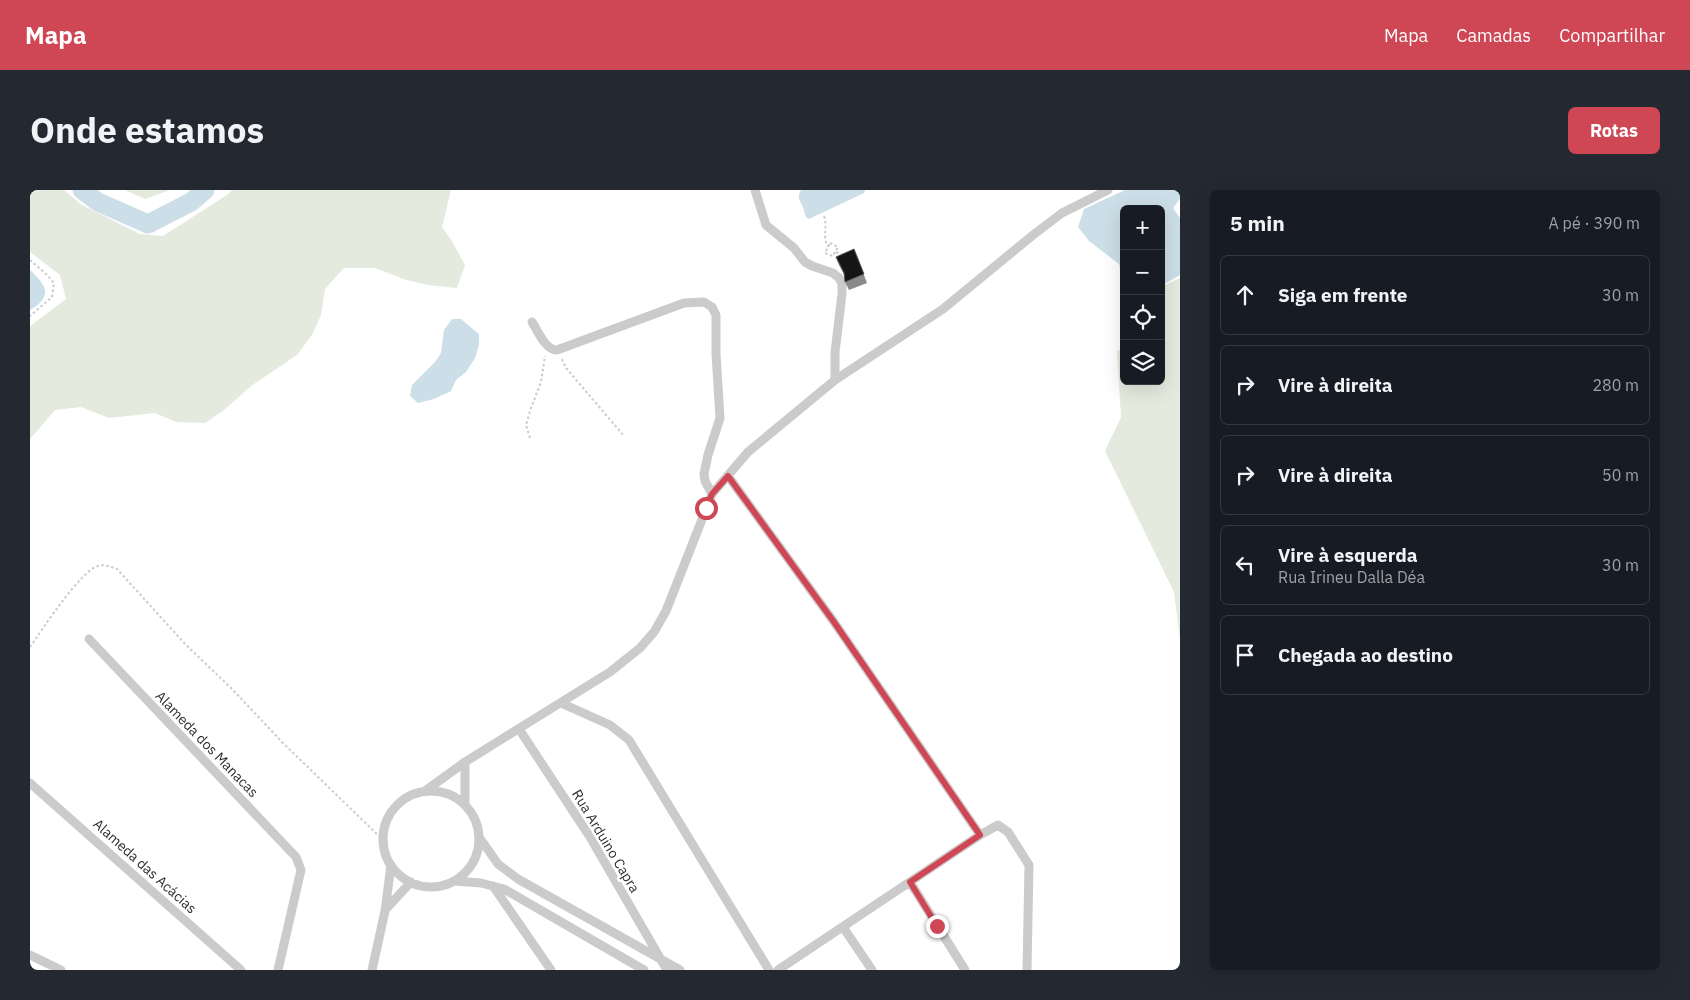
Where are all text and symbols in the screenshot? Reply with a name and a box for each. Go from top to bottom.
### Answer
text: Mapa [25,19,87,51]
text: Mapa [1384,24,1428,47]
text: Camadas [1456,24,1531,47]
text: Compartilhar [1559,24,1665,47]
text: Onde estamos [30,107,264,153]
button: Rotas [1568,107,1660,154]
map controls [1120,205,1165,385]
button: + [1120,205,1165,250]
text: 5 min [1230,209,1285,237]
text: A pé · 390 m [1549,213,1640,233]
button: − [1120,250,1165,295]
icon: ahead [1231,281,1259,309]
text: Siga em frente [1278,283,1408,307]
text: 30 m [1602,285,1639,305]
button: locate [1120,295,1165,340]
button: layers [1120,340,1165,385]
icon: right [1231,371,1259,399]
text: Vire à direita [1278,373,1393,397]
text: 280 m [1592,375,1639,395]
icon: right [1231,461,1259,489]
text: Vire à direita [1278,463,1393,487]
text: 50 m [1602,465,1639,485]
route start [695,497,718,520]
text: Vire à esquerda [1278,543,1418,567]
icon: left [1231,551,1259,579]
text: 30 m [1602,555,1639,575]
text: Rua Irineu Dalla Déa [1278,567,1425,587]
icon: arrive [1231,641,1259,669]
text: Chegada ao destino [1278,643,1453,667]
street label: Alameda dos Manacas [152,687,262,801]
street label: Rua Arduino Capra [568,786,644,896]
street label: Alameda das Acácias [90,815,201,917]
route end [926,915,949,938]

